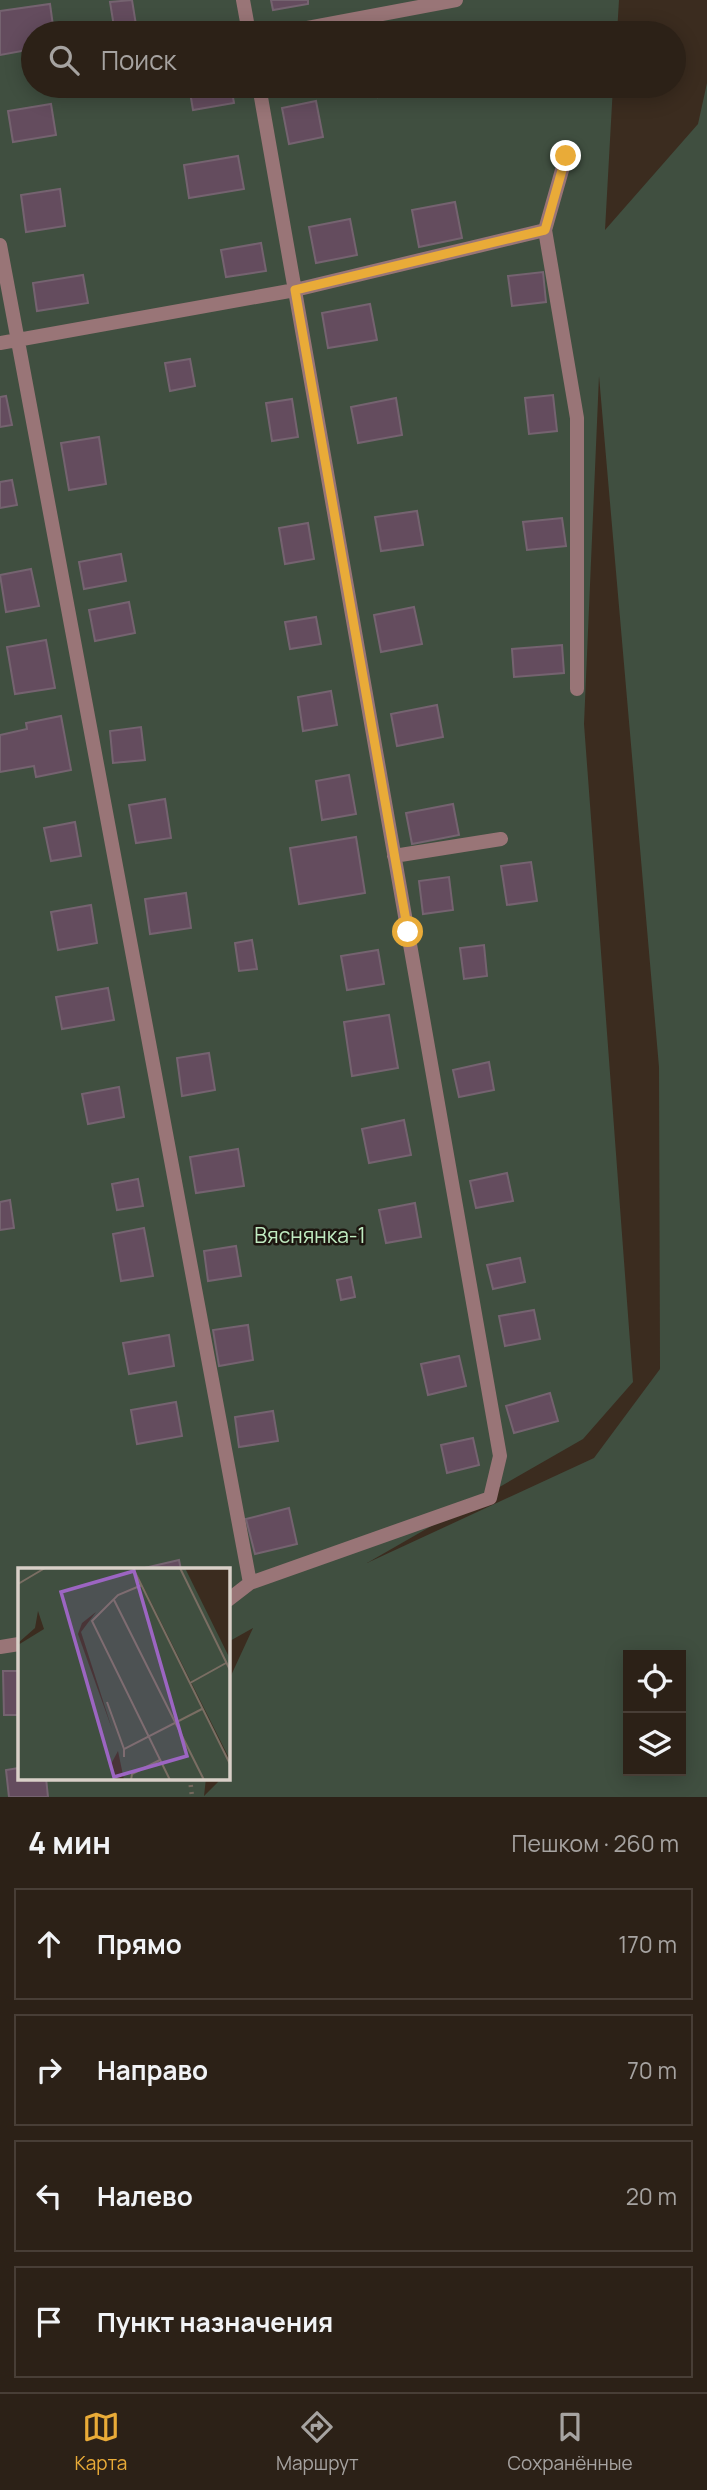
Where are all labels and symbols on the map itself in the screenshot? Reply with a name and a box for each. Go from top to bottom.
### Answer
route end [550,140,581,171]
route start [392,916,423,947]
park label: Вяснянка-1 [254,1221,366,1249]
inset map [18,1568,229,1780]

